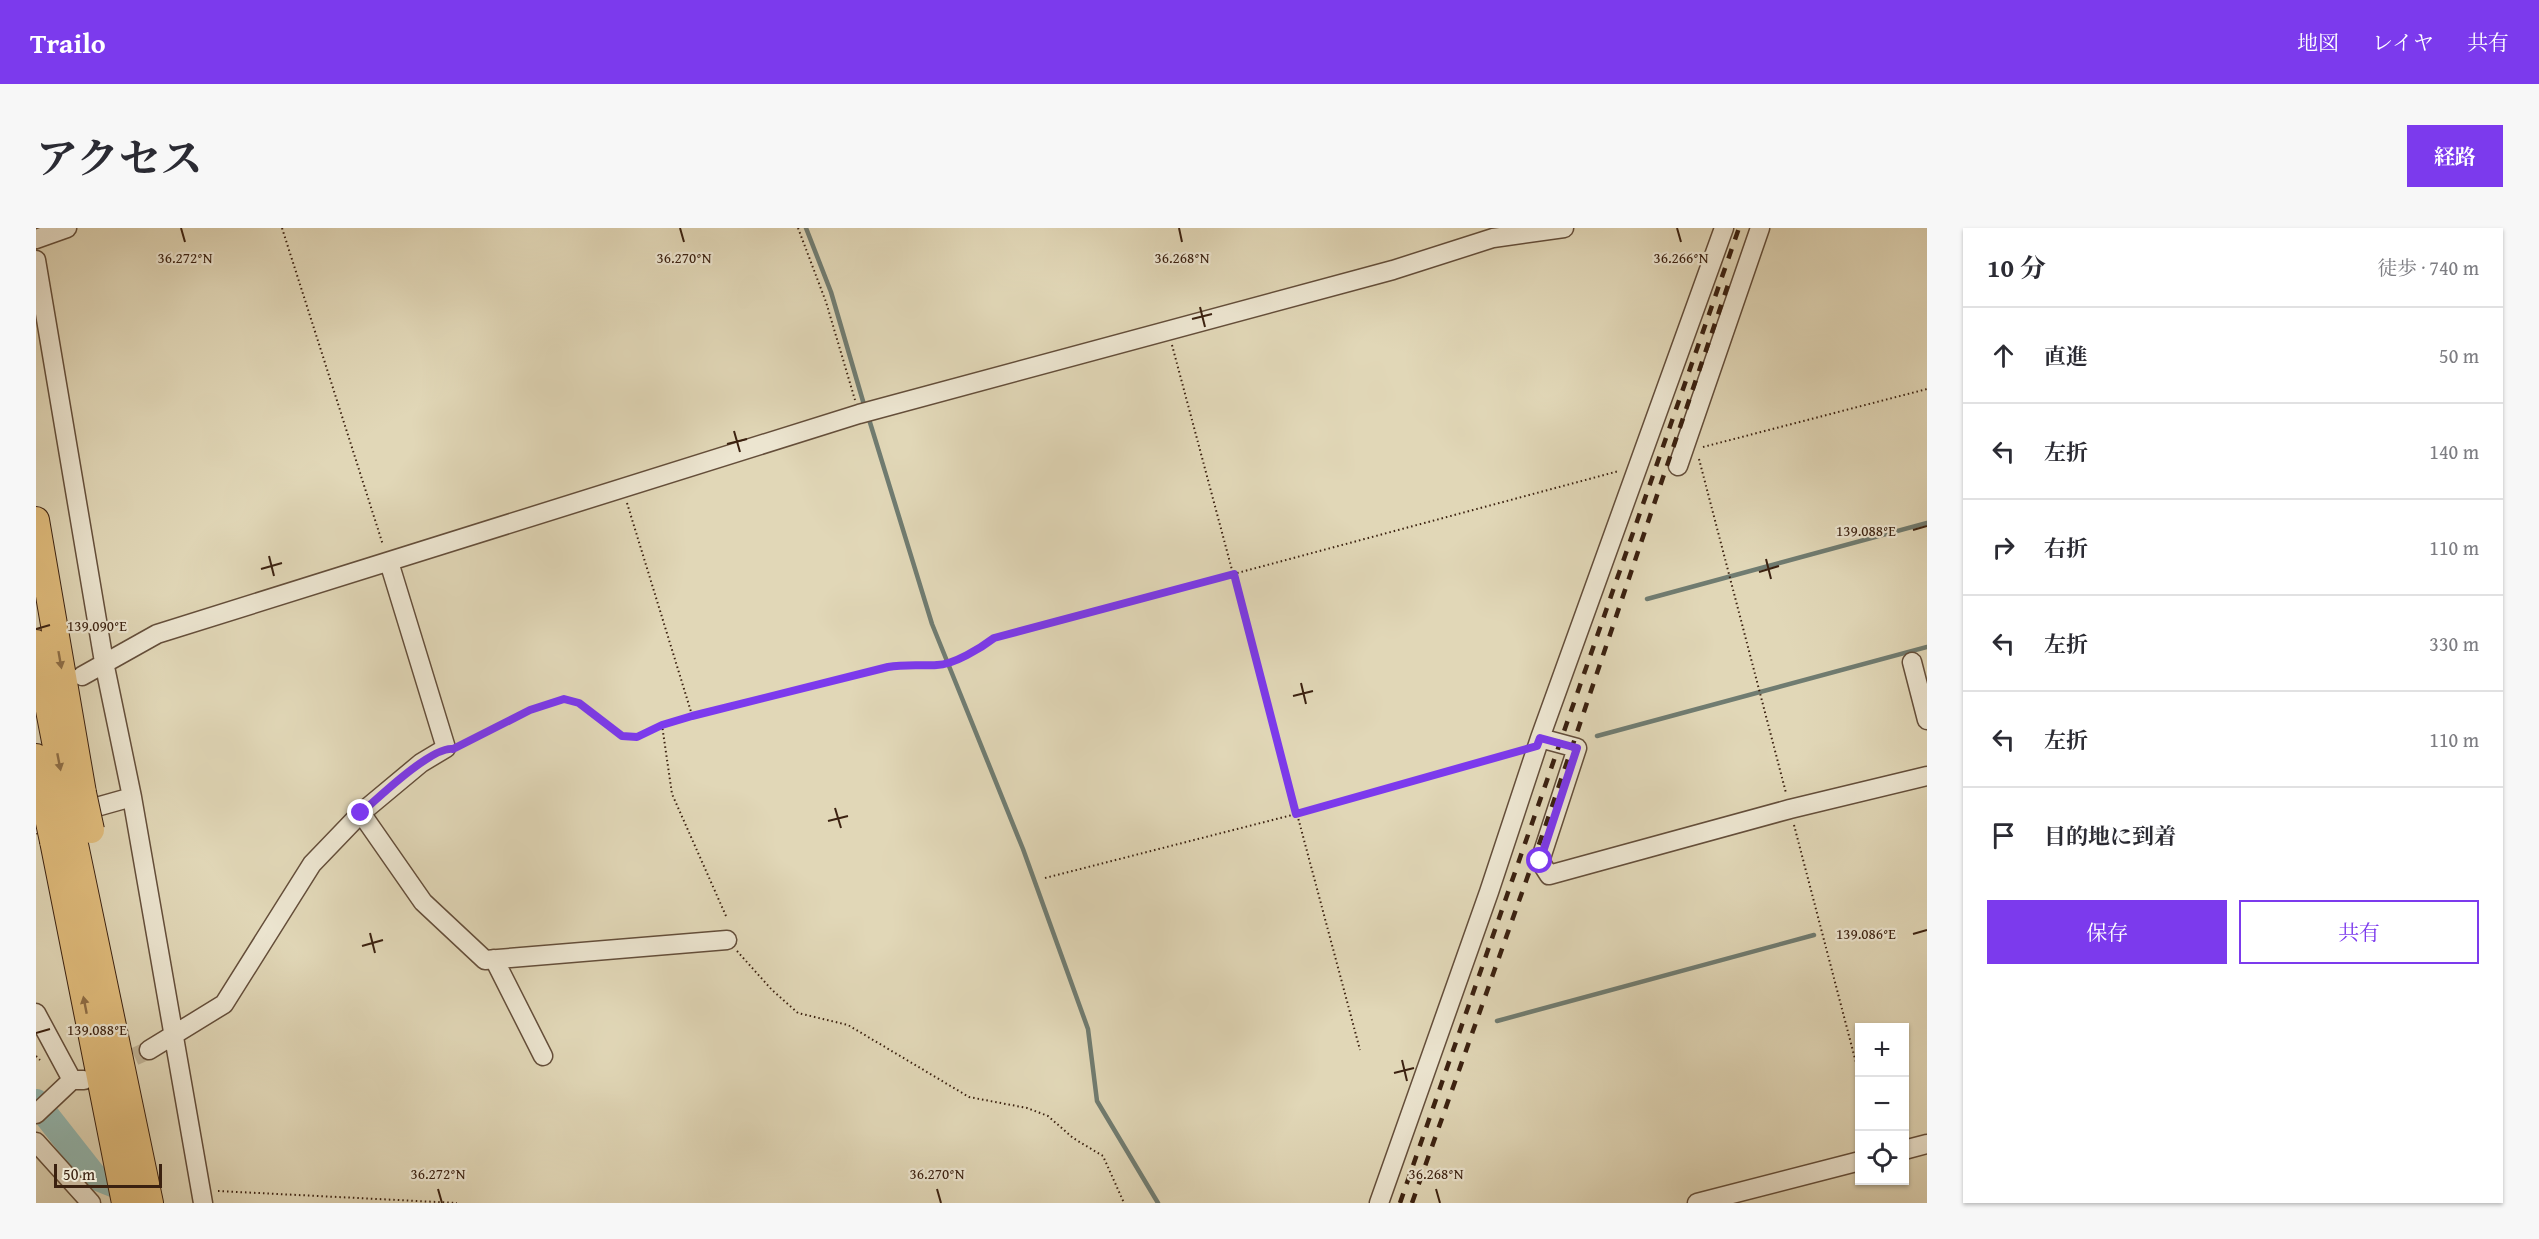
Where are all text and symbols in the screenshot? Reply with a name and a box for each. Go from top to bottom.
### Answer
text: Trailo [30,22,106,63]
text: 地図 [2297,27,2339,58]
text: レイヤ [2372,27,2434,58]
text: 共有 [2467,27,2509,58]
button: 経路 [2407,125,2503,187]
text: アクセス [36,127,203,188]
text: 36.272°N [158,247,213,268]
text: 36.270°N [657,247,712,268]
text: 36.268°N [1155,247,1210,268]
text: 36.266°N [1654,247,1709,268]
text: 10 分 [1987,248,2046,287]
text: 徒歩 · 740 m [2377,253,2479,282]
icon: ahead [1987,339,2020,372]
text: 直進 [2044,340,2088,372]
text: 50 m [2439,341,2479,370]
icon: left [1987,435,2020,468]
text: 左折 [2044,436,2088,468]
text: 140 m [2429,437,2479,466]
text: 139.088°E [1836,520,1896,541]
icon: right [1987,531,2020,564]
text: 右折 [2044,532,2088,564]
text: 110 m [2429,533,2479,562]
text: 139.090°E [67,615,127,636]
icon: left [1987,627,2020,660]
text: 左折 [2044,628,2088,660]
text: 330 m [2429,629,2479,658]
one-way arrow [56,651,65,670]
icon: left [1987,723,2020,756]
text: 左折 [2044,724,2088,756]
text: 110 m [2429,725,2479,754]
one-way arrow [55,753,64,772]
route end [347,799,373,825]
icon: arrive [1987,819,2020,852]
text: 目的地に到着 [2044,820,2176,852]
route start [1526,847,1552,873]
button: 保存 [1987,900,2227,964]
button: 共有 [2239,900,2479,964]
text: 139.086°E [1836,923,1896,944]
one-way arrow [80,995,89,1014]
text: 139.088°E [67,1019,127,1040]
map controls [1855,1023,1909,1185]
button: + [1855,1023,1909,1077]
button: − [1855,1077,1909,1131]
button: locate [1855,1131,1909,1185]
scale bar [54,1161,162,1188]
text: 50 m [63,1162,95,1186]
text: 36.272°N [411,1163,466,1184]
text: 36.270°N [910,1163,965,1184]
text: 36.268°N [1409,1163,1464,1184]

